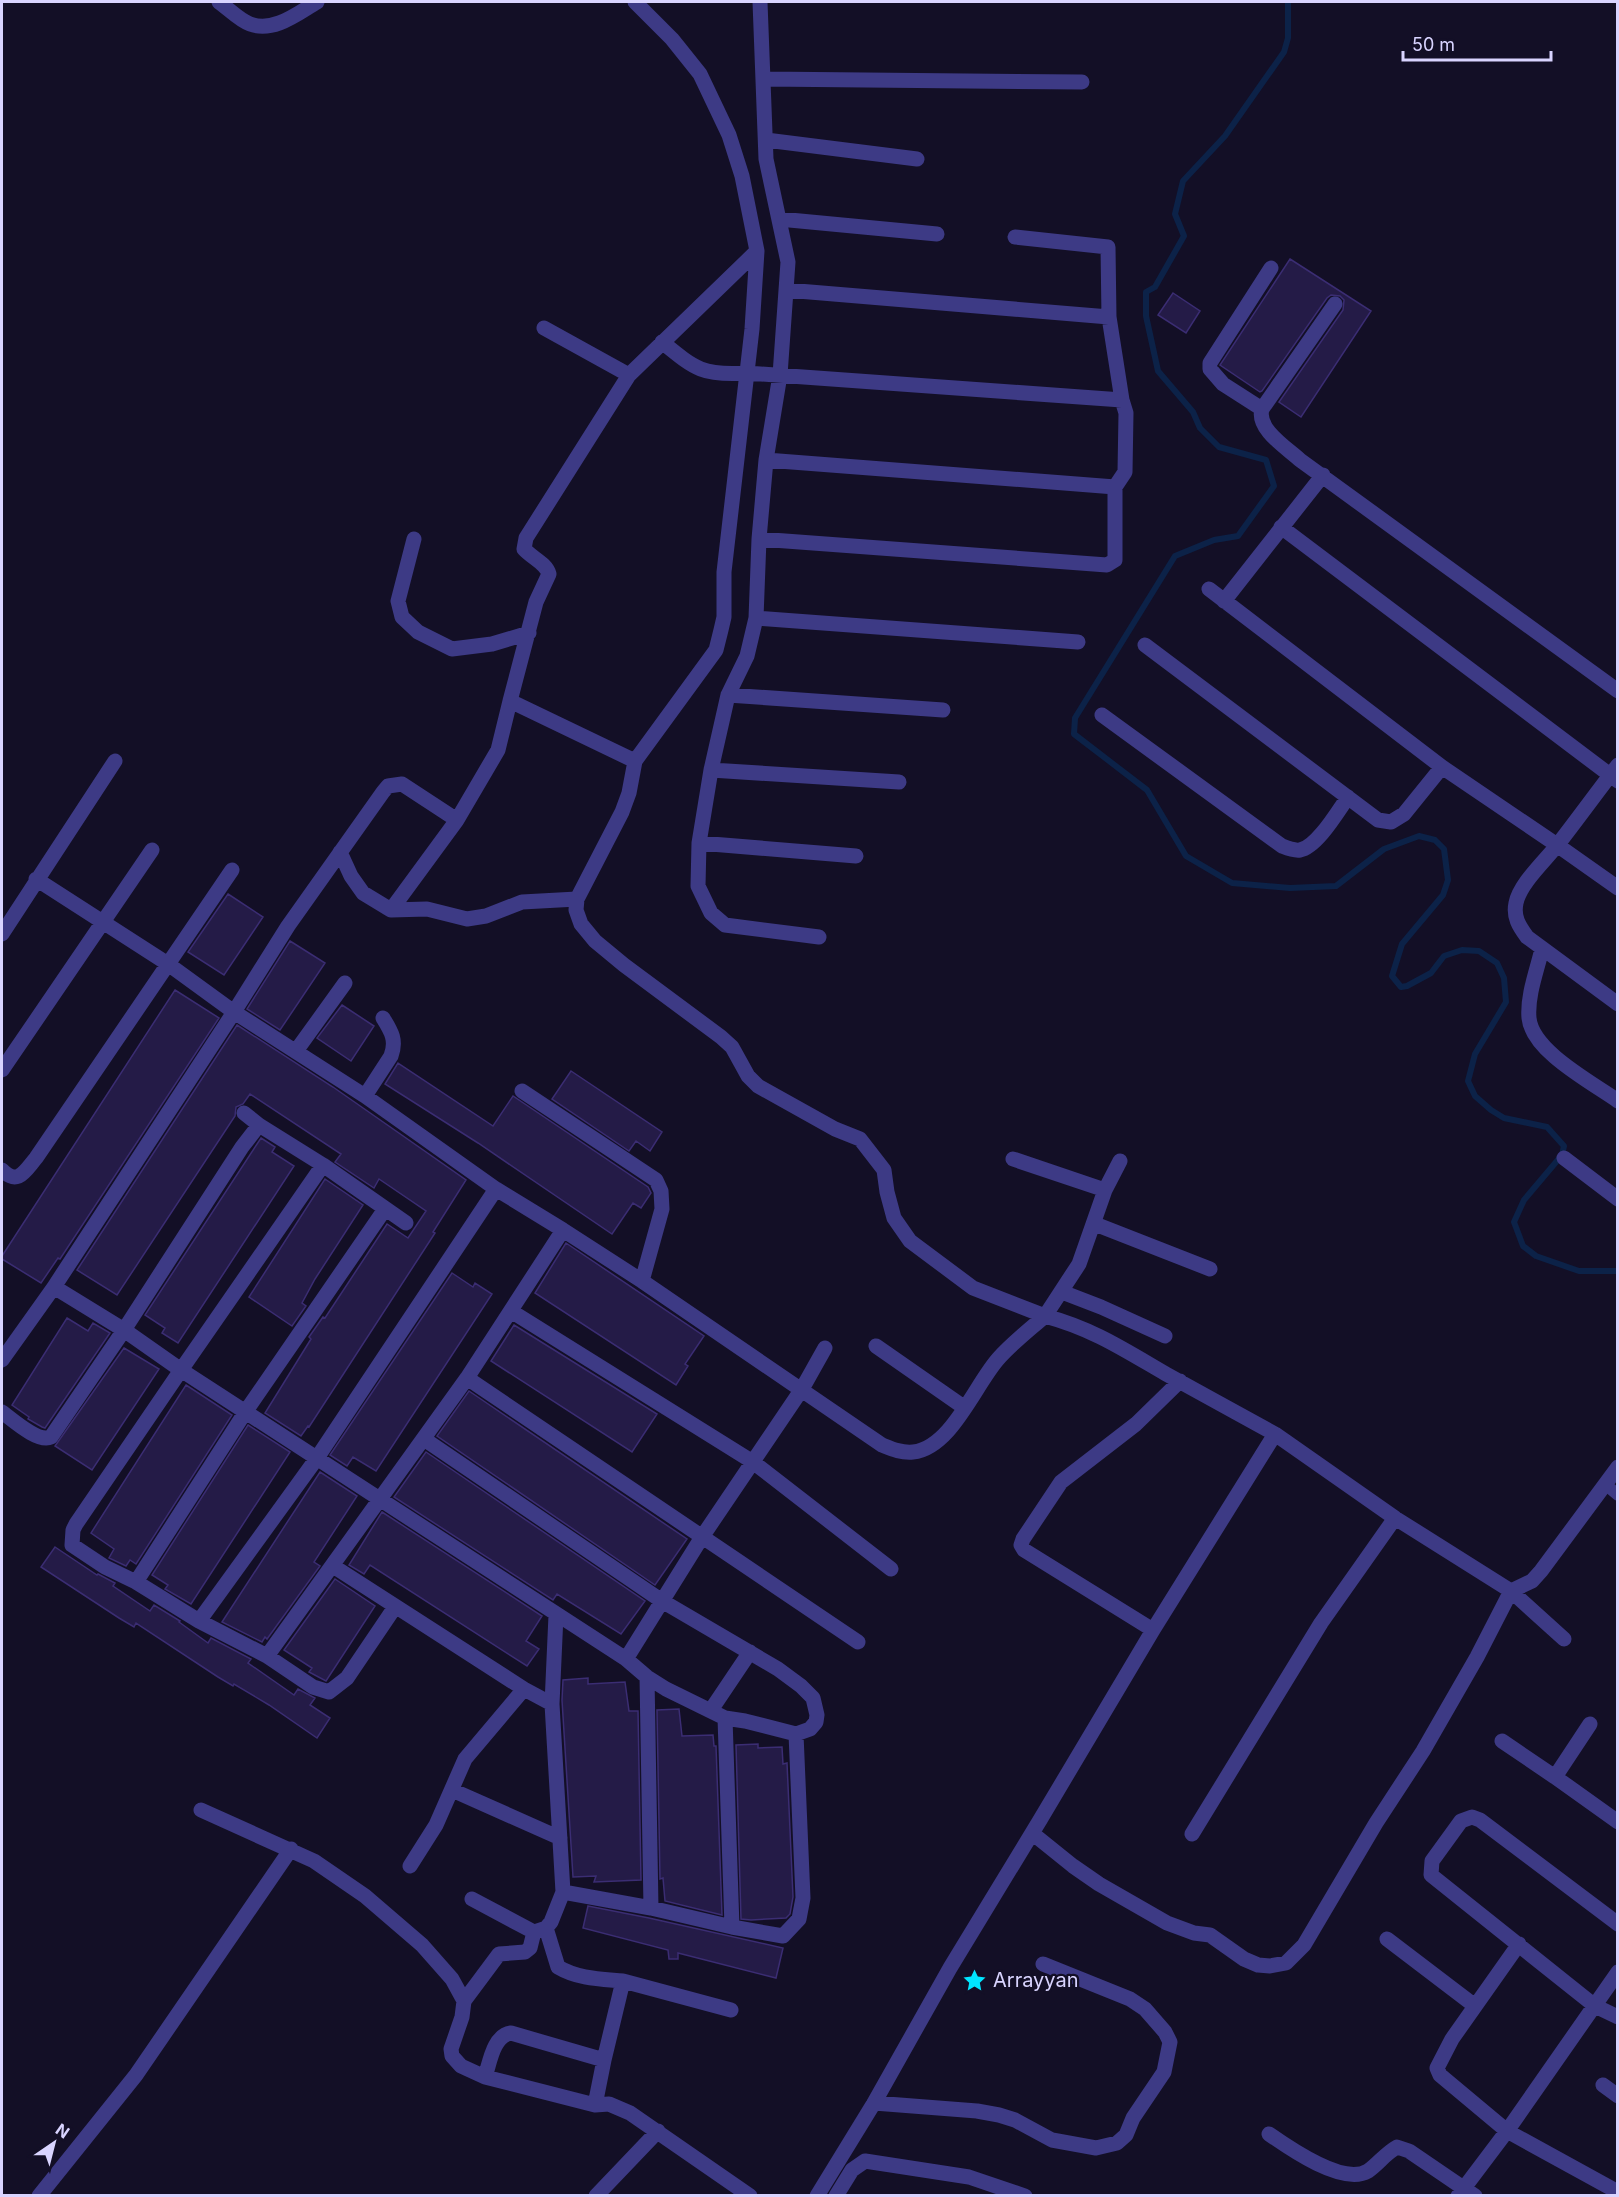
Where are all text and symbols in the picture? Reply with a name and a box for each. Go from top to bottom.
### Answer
scale bar [1403,24,1552,62]
text: 50 m [1412,34,1455,55]
place icon: Arrayyan [962,1967,988,1993]
place label: Arrayyan [993,1968,1079,1992]
north arrow [24,2113,84,2173]
text: N [52,2119,73,2142]

